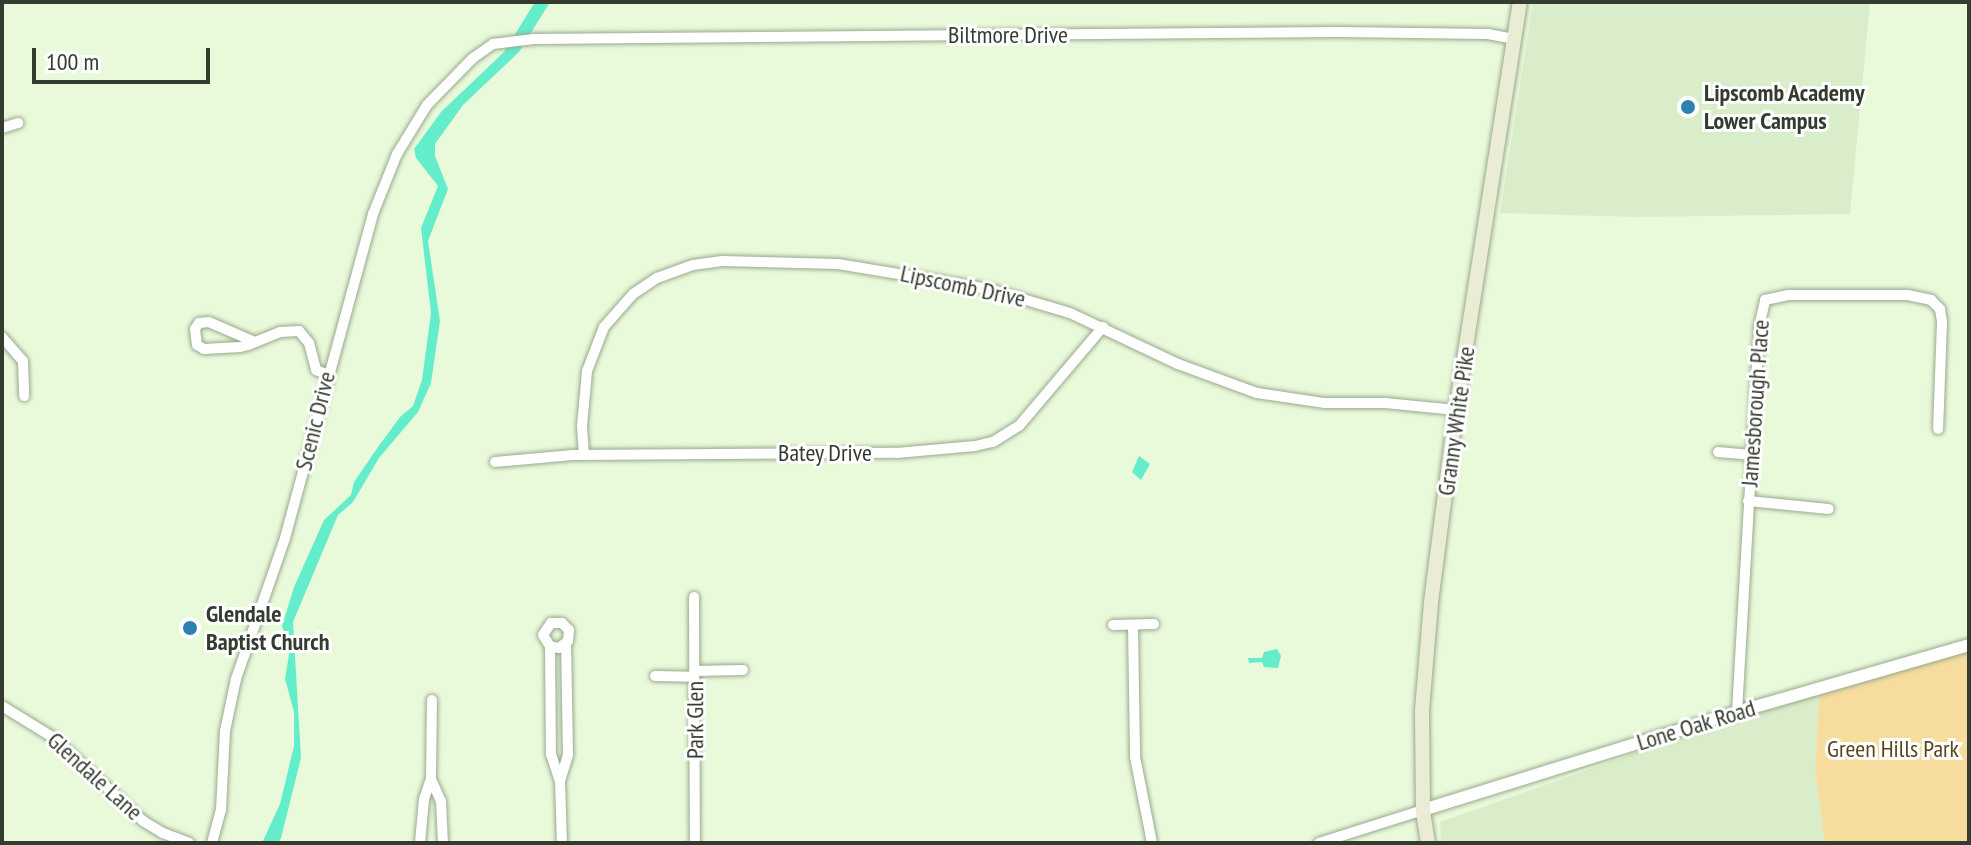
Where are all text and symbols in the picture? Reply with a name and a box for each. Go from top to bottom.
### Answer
street label: Biltmore Drive [948,21,1068,49]
scale bar [36,32,214,82]
text: 100 m [46,46,99,77]
place label: Lipscomb Academy Lower Campus [1704,79,1865,135]
marker: Lipscomb Academy Lower Campus [1679,98,1697,116]
street label: Lipscomb Drive [898,259,1028,313]
street label: Jamesborough Place [1735,319,1775,487]
street label: Granny White Pike [1431,344,1481,498]
street label: Scenic Drive [289,368,341,474]
street label: Batey Drive [778,439,872,467]
place label: Glendale Baptist Church [206,600,330,656]
marker: Glendale Baptist Church [181,619,199,637]
street label: Park Glen [681,681,709,759]
street label: Lone Oak Road [1633,693,1759,757]
street label: Glendale Lane [41,726,149,826]
park label: Green Hills Park [1827,735,1959,763]

